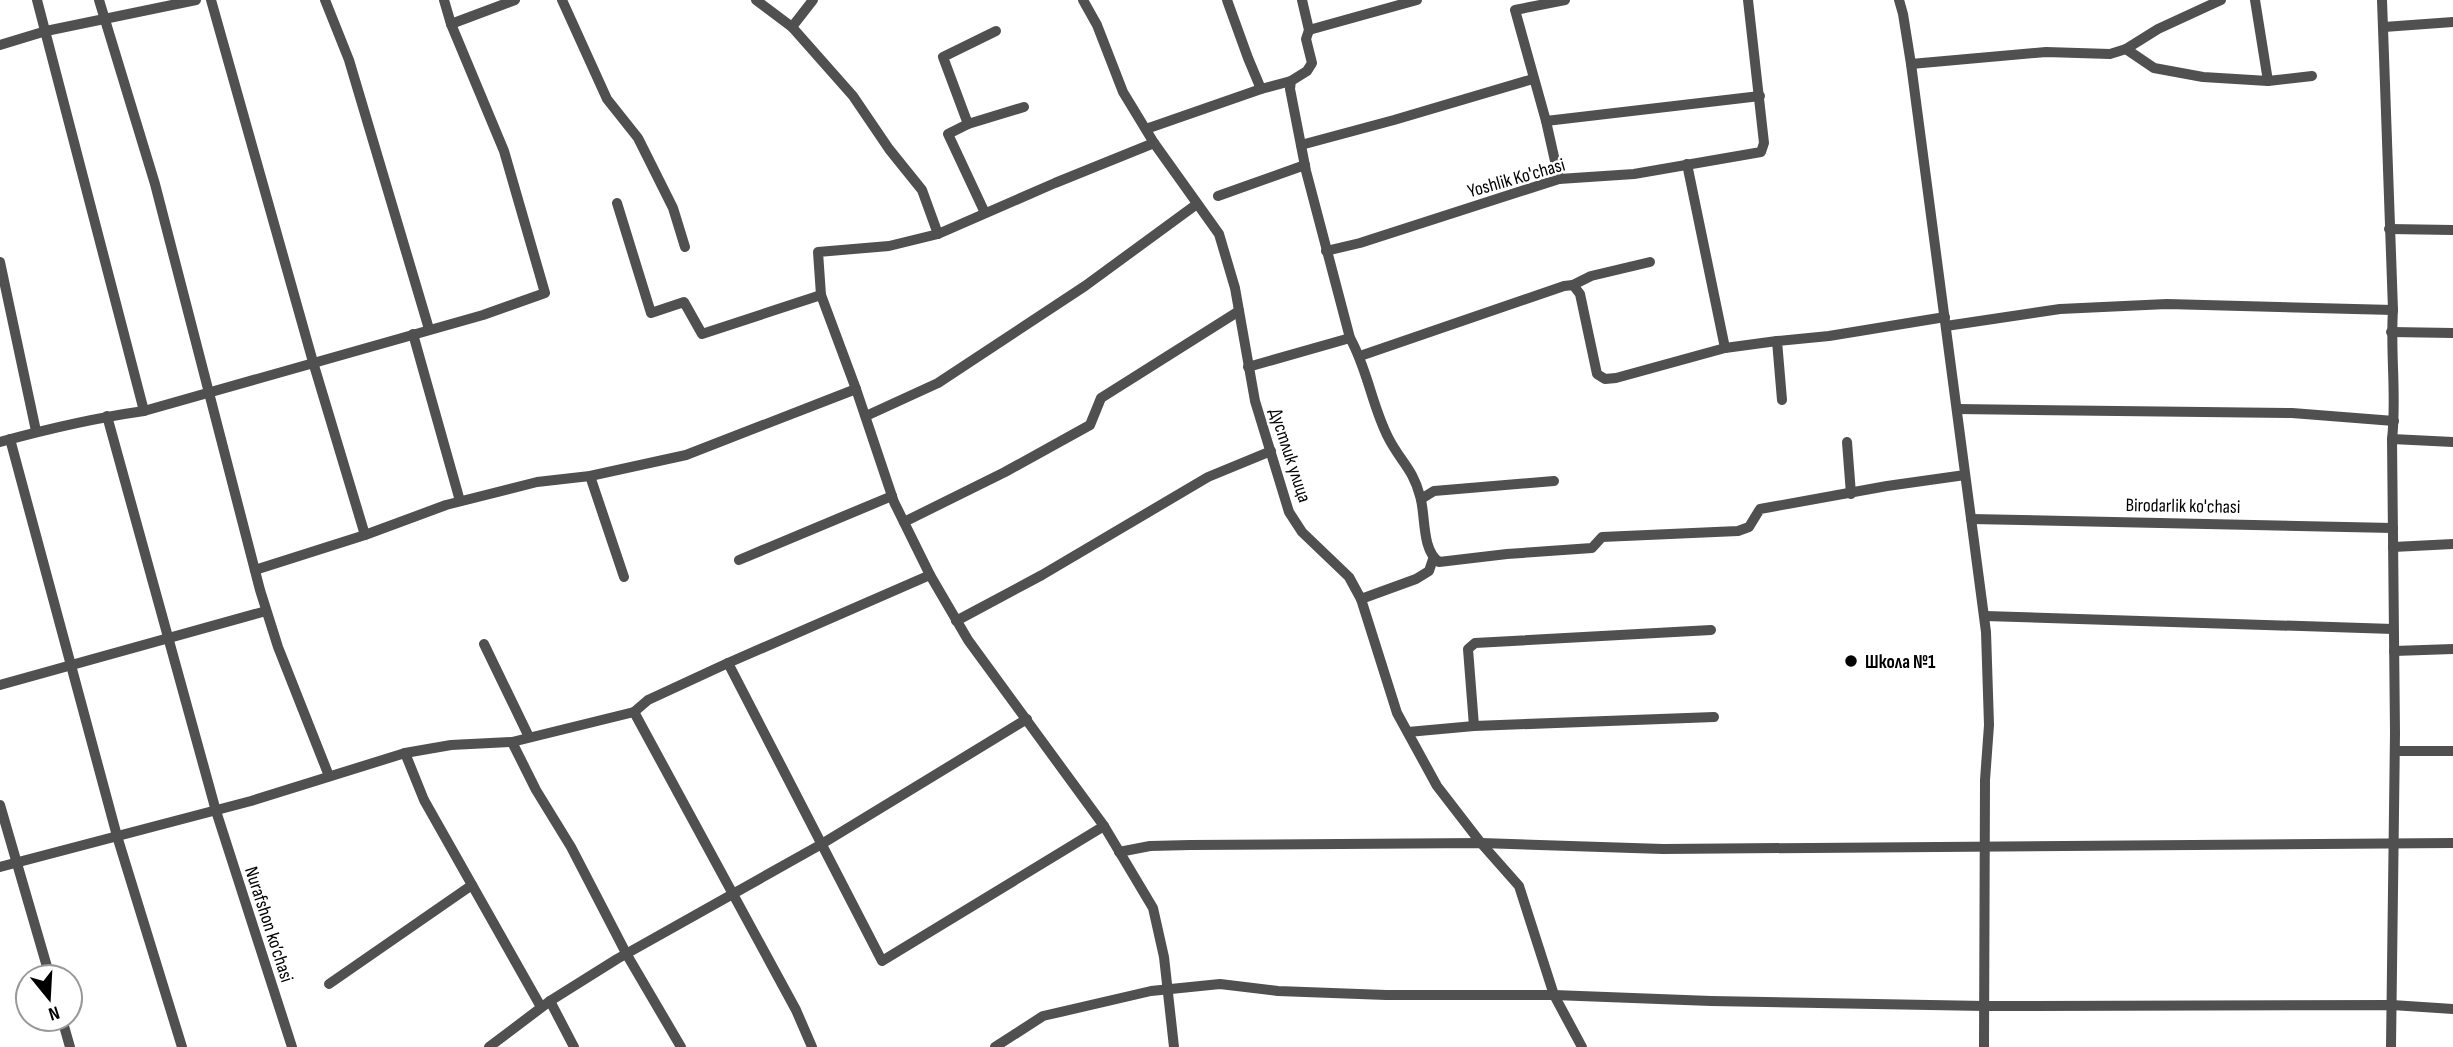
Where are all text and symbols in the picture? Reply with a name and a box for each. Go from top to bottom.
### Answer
street label: Yoshlik Ko'chasi [1465,154,1568,203]
street label: Дустлик улица [1264,406,1316,505]
street label: Birodarlik ko'chasi [2125,494,2241,519]
place label: Школа №1 [1865,651,1936,674]
marker: Школа №1 [1843,653,1859,669]
street label: Nurafshon ko’chasi [239,864,298,985]
north arrow [14,963,84,1033]
text: N [45,1000,62,1025]

